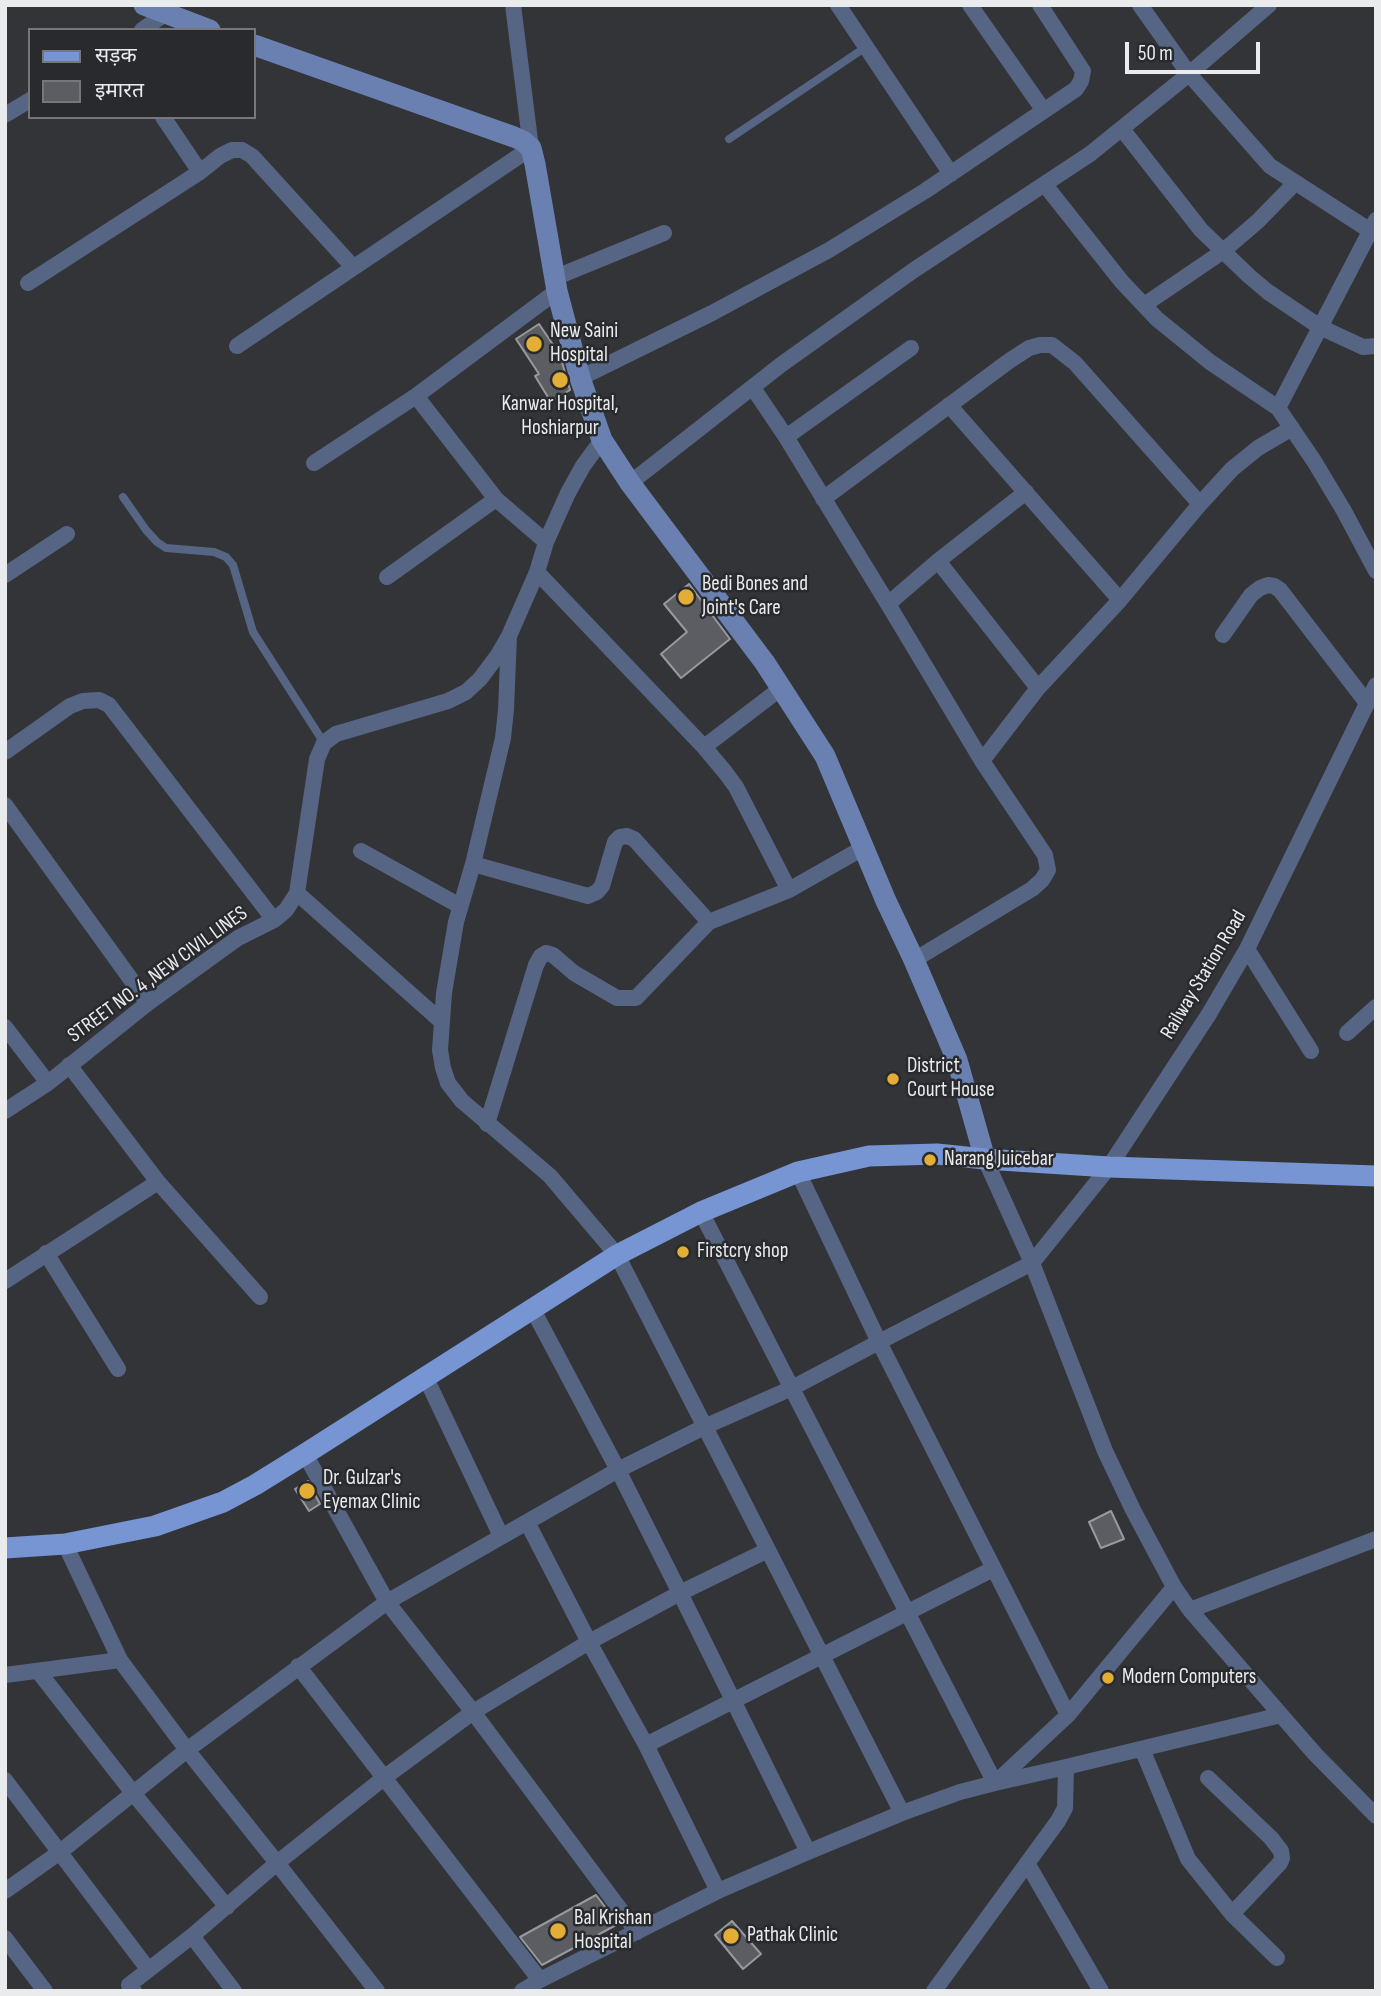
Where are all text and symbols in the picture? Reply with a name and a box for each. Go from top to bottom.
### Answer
legend [28,28,256,119]
scale bar [1129,28,1264,72]
text: 50 m [1138,41,1173,66]
text: सड़क [95,43,137,68]
text: इमारत [95,78,144,103]
place label: New Saini Hospital [550,319,618,369]
marker: New Saini Hospital [524,334,544,354]
marker: Kanwar Hospital, Hoshiarpur [550,370,570,390]
place label: Kanwar Hospital, Hoshiarpur [501,392,619,442]
place label: Bedi Bones and Joint's Care [702,572,808,622]
marker: Bedi Bones and Joint's Care [676,587,696,607]
street label: STREET NO. 4 ,NEW CIVIL LINES [63,901,253,1049]
street label: Railway Station Road [1156,906,1252,1044]
place label: District Court House [907,1054,995,1104]
marker: District Court House [885,1071,901,1087]
place label: Narang Juicebar [944,1147,1054,1173]
marker: Narang Juicebar [922,1152,938,1168]
place label: Firstcry shop [697,1239,788,1265]
marker: Firstcry shop [675,1244,691,1260]
place label: Dr. Gulzar's Eyemax Clinic [323,1466,421,1516]
marker: Dr. Gulzar's Eyemax Clinic [297,1481,317,1501]
place label: Modern Computers [1122,1665,1256,1691]
marker: Modern Computers [1100,1670,1116,1686]
place label: Bal Krishan Hospital [574,1906,652,1956]
marker: Bal Krishan Hospital [548,1921,568,1941]
place label: Pathak Clinic [747,1923,838,1949]
marker: Pathak Clinic [721,1926,741,1946]

